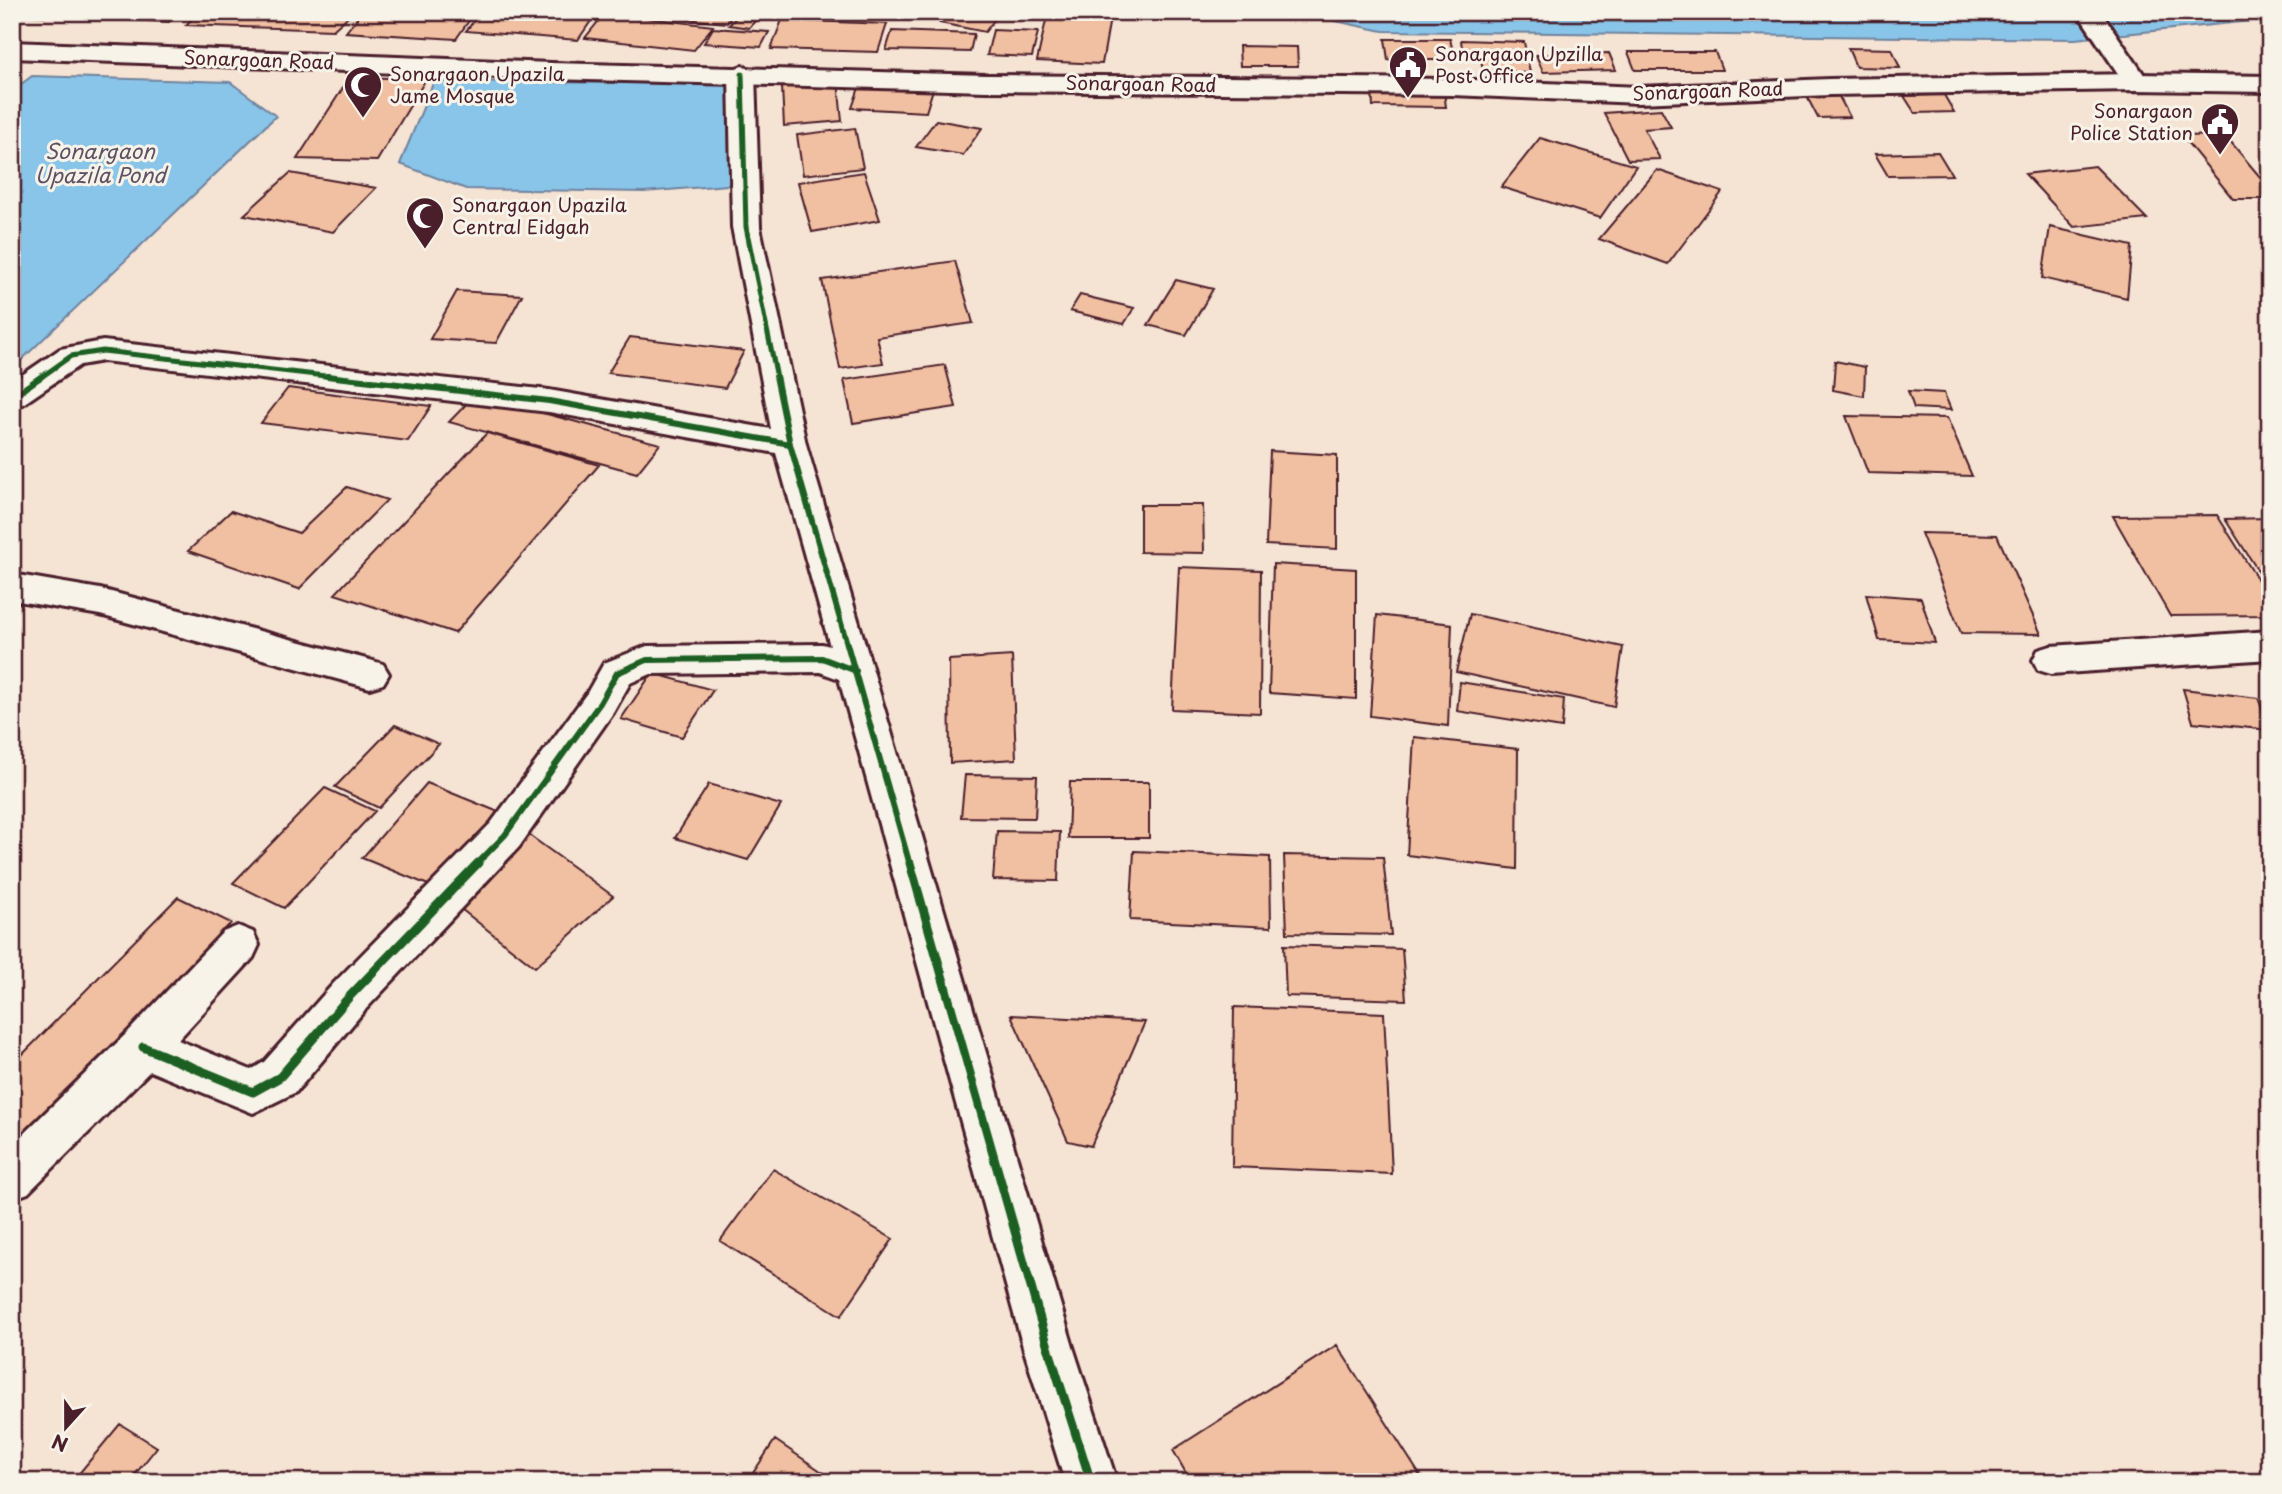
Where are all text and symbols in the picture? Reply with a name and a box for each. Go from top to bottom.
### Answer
place label: Sonargaon Upzilla Post Office [1435,39,1603,89]
street label: Sonargoan Road [183,42,335,76]
public building icon: Sonargaon Upzilla Post Office [1387,44,1429,99]
place label: Sonargaon Upazila Jame Mosque [390,59,565,109]
mosque icon: Sonargaon Upazila Jame Mosque [342,64,384,119]
street label: Sonargoan Road [1065,68,1217,98]
street label: Sonargoan Road [1632,73,1784,107]
place label: Sonargaon Police Station [2070,96,2193,146]
public building icon: Sonargaon Police Station [2199,101,2241,156]
water label: Sonargaon Upazila Pond [34,134,169,190]
place label: Sonargaon Upazila Central Eidgah [452,190,627,240]
mosque icon: Sonargaon Upazila Central Eidgah [404,195,446,250]
north arrow [32,1392,102,1462]
text: N [48,1428,72,1460]

